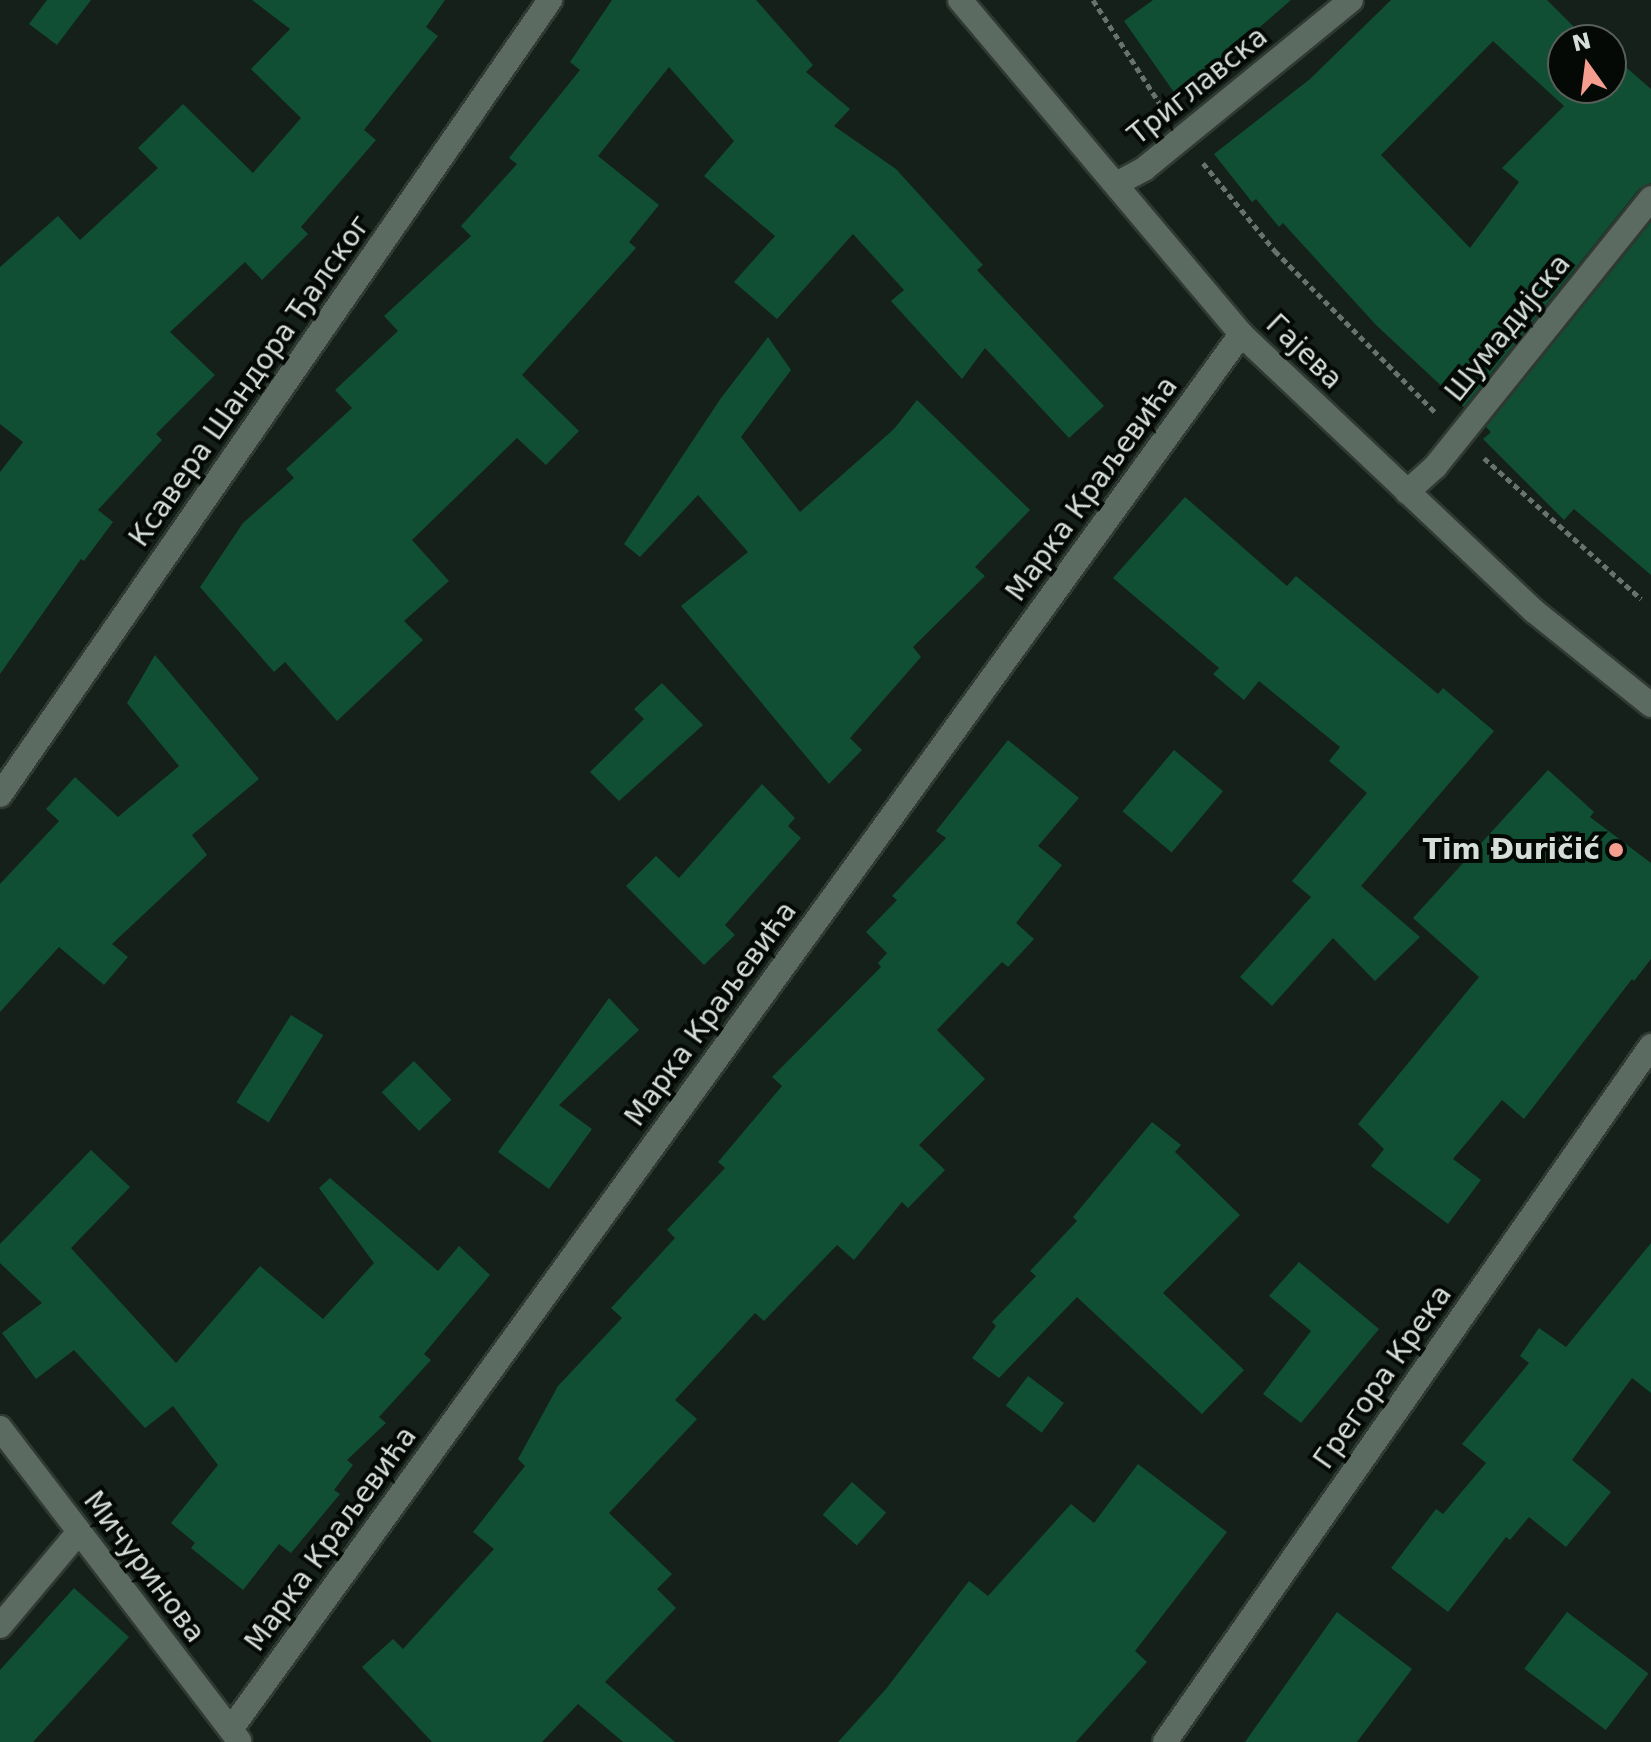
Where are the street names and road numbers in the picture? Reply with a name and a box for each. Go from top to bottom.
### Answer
street label: Триглавска [1122,20,1274,152]
street label: Ксавера Шандора Ђалског [122,209,378,553]
street label: Шумадијска [1438,248,1578,408]
street label: Гајева [1259,308,1349,396]
street label: Марка Краљевића [999,370,1185,608]
street label: Марка Краљевића [618,895,804,1133]
street label: Грегора Крека [1307,1279,1459,1475]
street label: Марка Краљевића [238,1420,424,1658]
street label: Мичуринова [76,1485,212,1649]

